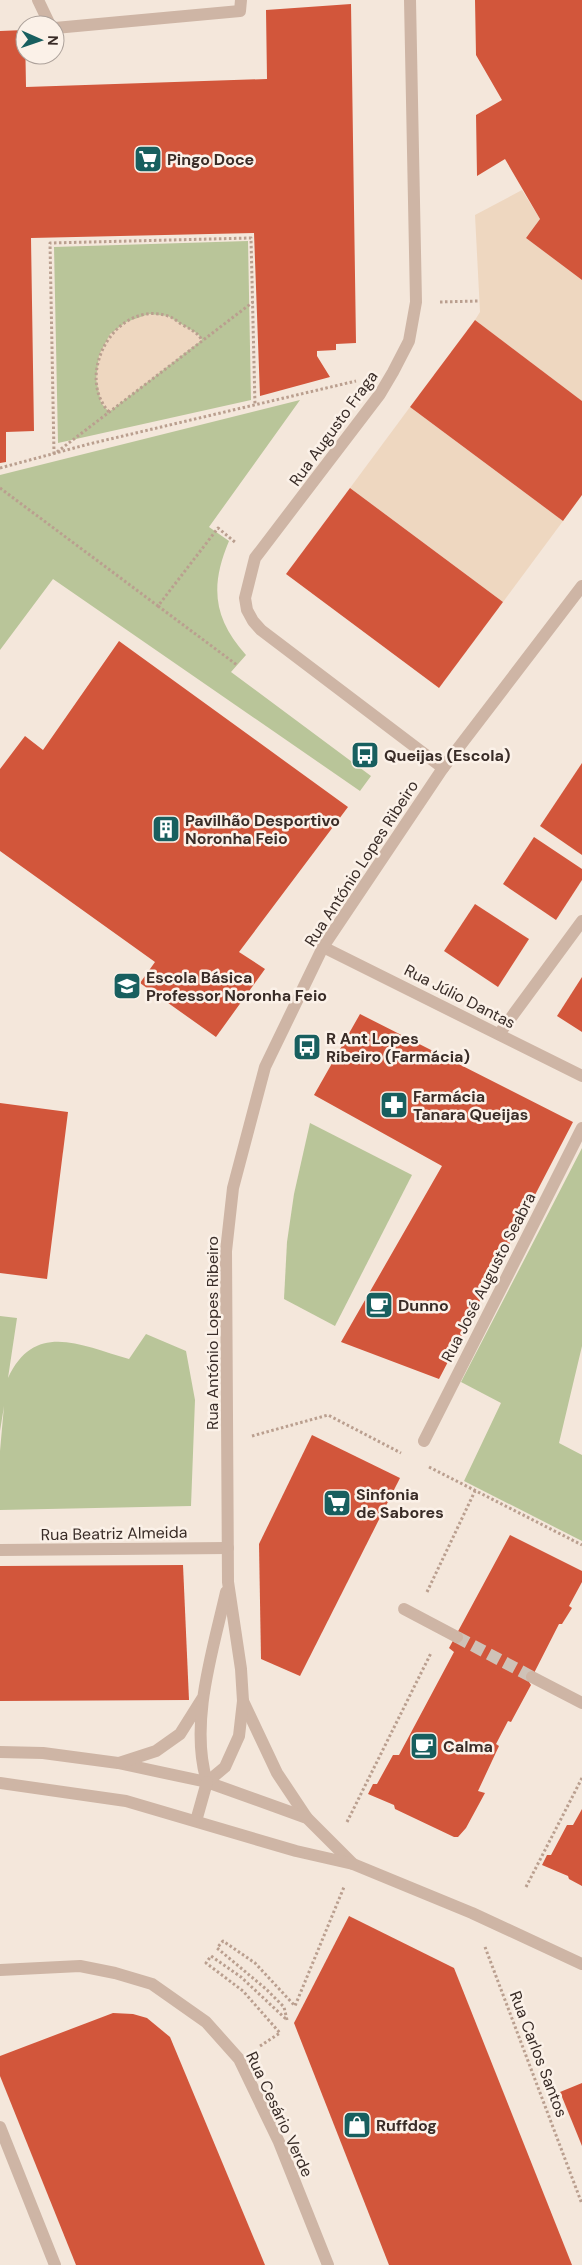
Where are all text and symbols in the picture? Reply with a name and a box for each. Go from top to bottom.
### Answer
north arrow [15,15,65,65]
text: N [44,35,62,46]
supermarket icon: Pingo Doce [133,144,163,174]
place label: Pingo Doce [167,149,254,170]
street label: Rua Augusto Fraga [284,366,382,490]
bus stop icon: Queijas (Escola) [350,740,380,770]
place label: Queijas (Escola) [384,745,510,766]
street label: Rua António Lopes Ribeiro [300,776,423,950]
place label: Pavilhão Desportivo Noronha Feio [185,810,340,849]
building icon: Pavilhão Desportivo Noronha Feio [151,814,181,844]
street label: Rua Júlio Dantas [401,959,519,1033]
place label: Escola Básica Professor Noronha Feio [146,967,327,1006]
school or university icon: Escola Básica Professor Noronha Feio [112,971,142,1001]
place label: R Ant Lopes Ribeiro (Farmácia) [326,1028,470,1067]
bus stop icon: R Ant Lopes Ribeiro (Farmácia) [292,1032,322,1062]
place label: Farmácia Tanara Queijas [413,1086,528,1125]
pharmacy icon: Farmácia Tanara Queijas [379,1090,409,1120]
street label: Rua José Augusto Seabra [437,1189,540,1365]
street label: Rua António Lopes Ribeiro [202,1236,223,1430]
cafe icon: Dunno [364,1290,394,1320]
place label: Dunno [398,1295,449,1316]
place label: Sinfonia de Sabores [356,1484,444,1523]
supermarket icon: Sinfonia de Sabores [322,1488,352,1518]
street label: Rua Beatriz Almeida [41,1522,187,1545]
cafe icon: Calma [409,1731,439,1761]
place label: Calma [443,1736,493,1757]
street label: Rua Carlos Santos [505,1988,572,2120]
street label: Rua Cesário Verde [241,2048,318,2180]
shop icon: Ruffdog [342,2110,372,2140]
place label: Ruffdog [376,2115,437,2136]

